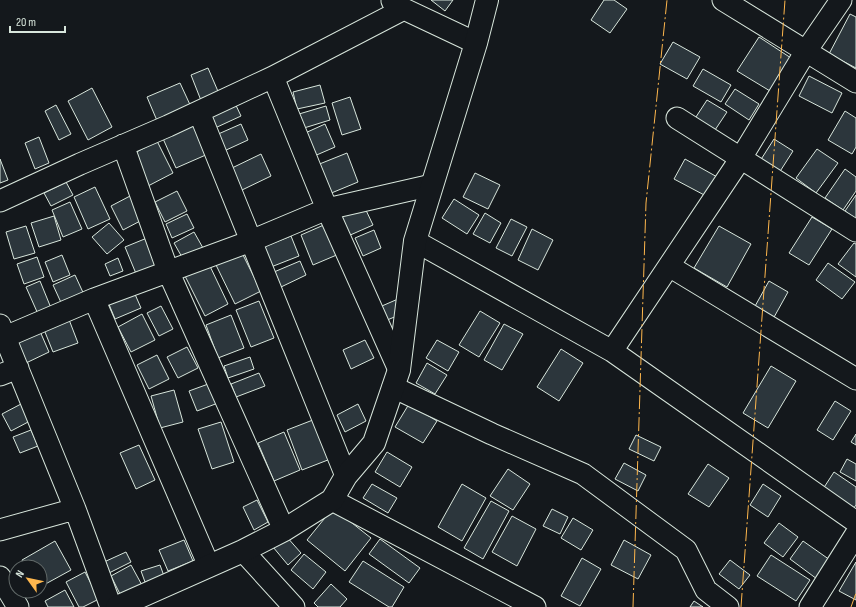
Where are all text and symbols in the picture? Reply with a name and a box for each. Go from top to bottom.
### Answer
scale bar [10,8,65,34]
text: 20 m [16,15,36,30]
north arrow [8,559,48,599]
text: N [13,568,27,580]

